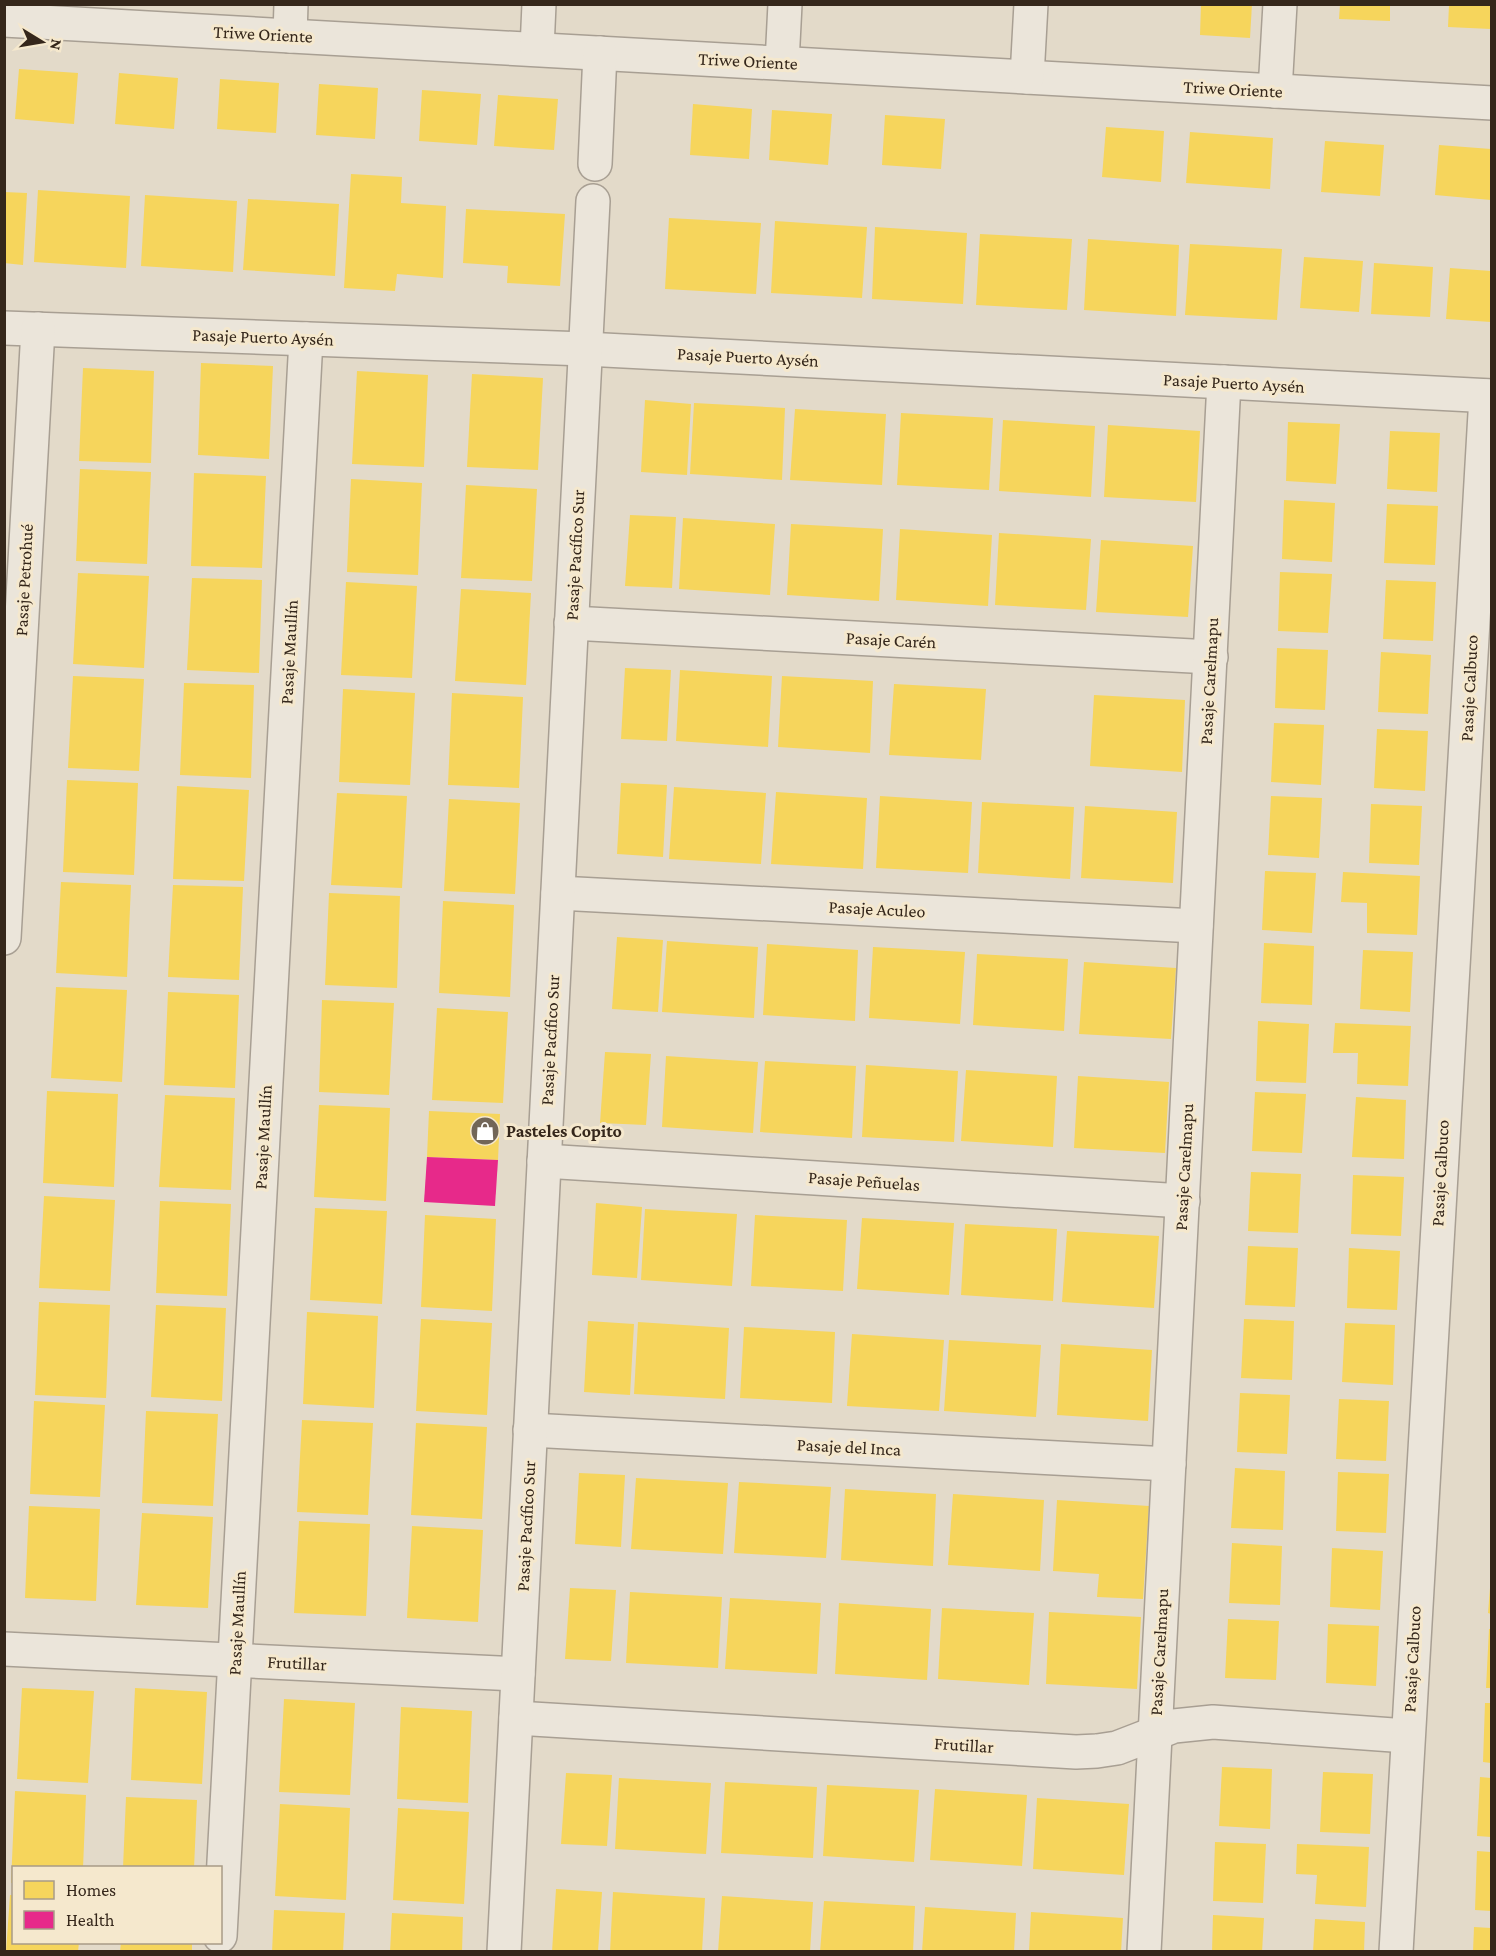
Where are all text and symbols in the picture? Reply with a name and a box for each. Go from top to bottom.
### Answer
north arrow [12,12,72,72]
street label: Triwe Oriente [213,21,313,47]
text: N [47,38,66,52]
street label: Triwe Oriente [698,48,798,74]
street label: Triwe Oriente [1183,76,1283,102]
street label: Pasaje Puerto Aysén [192,325,335,350]
street label: Pasaje Puerto Aysén [677,343,820,372]
street label: Pasaje Puerto Aysén [1163,369,1306,398]
street label: Pasaje Pacífico Sur [562,488,589,621]
street label: Pasaje Petrohué [11,523,38,637]
street label: Pasaje Maullín [276,599,303,705]
street label: Pasaje Carelmapu [1196,616,1223,745]
street label: Pasaje Carén [845,628,937,653]
street label: Pasaje Calbuco [1456,634,1483,742]
street label: Pasaje Aculeo [828,896,926,923]
street label: Pasaje Pacífico Sur [537,973,564,1106]
street label: Pasaje Maullín [250,1084,277,1190]
street label: Pasaje Carelmapu [1171,1102,1198,1231]
shop icon: Pasteles Copito [469,1115,501,1147]
street label: Pasaje Calbuco [1427,1119,1454,1227]
place label: Pasteles Copito [506,1121,622,1141]
street label: Pasaje Peñuelas [807,1167,921,1196]
street label: Pasaje del Inca [796,1434,902,1461]
street label: Pasaje Pacífico Sur [513,1459,540,1592]
street label: Pasaje Maullín [224,1570,251,1676]
street label: Pasaje Carelmapu [1146,1587,1173,1716]
street label: Pasaje Calbuco [1399,1605,1426,1713]
street label: Frutillar [267,1651,328,1675]
street label: Frutillar [934,1733,995,1757]
legend [12,1866,222,1944]
text: Homes [66,1880,116,1900]
text: Health [66,1910,115,1930]

